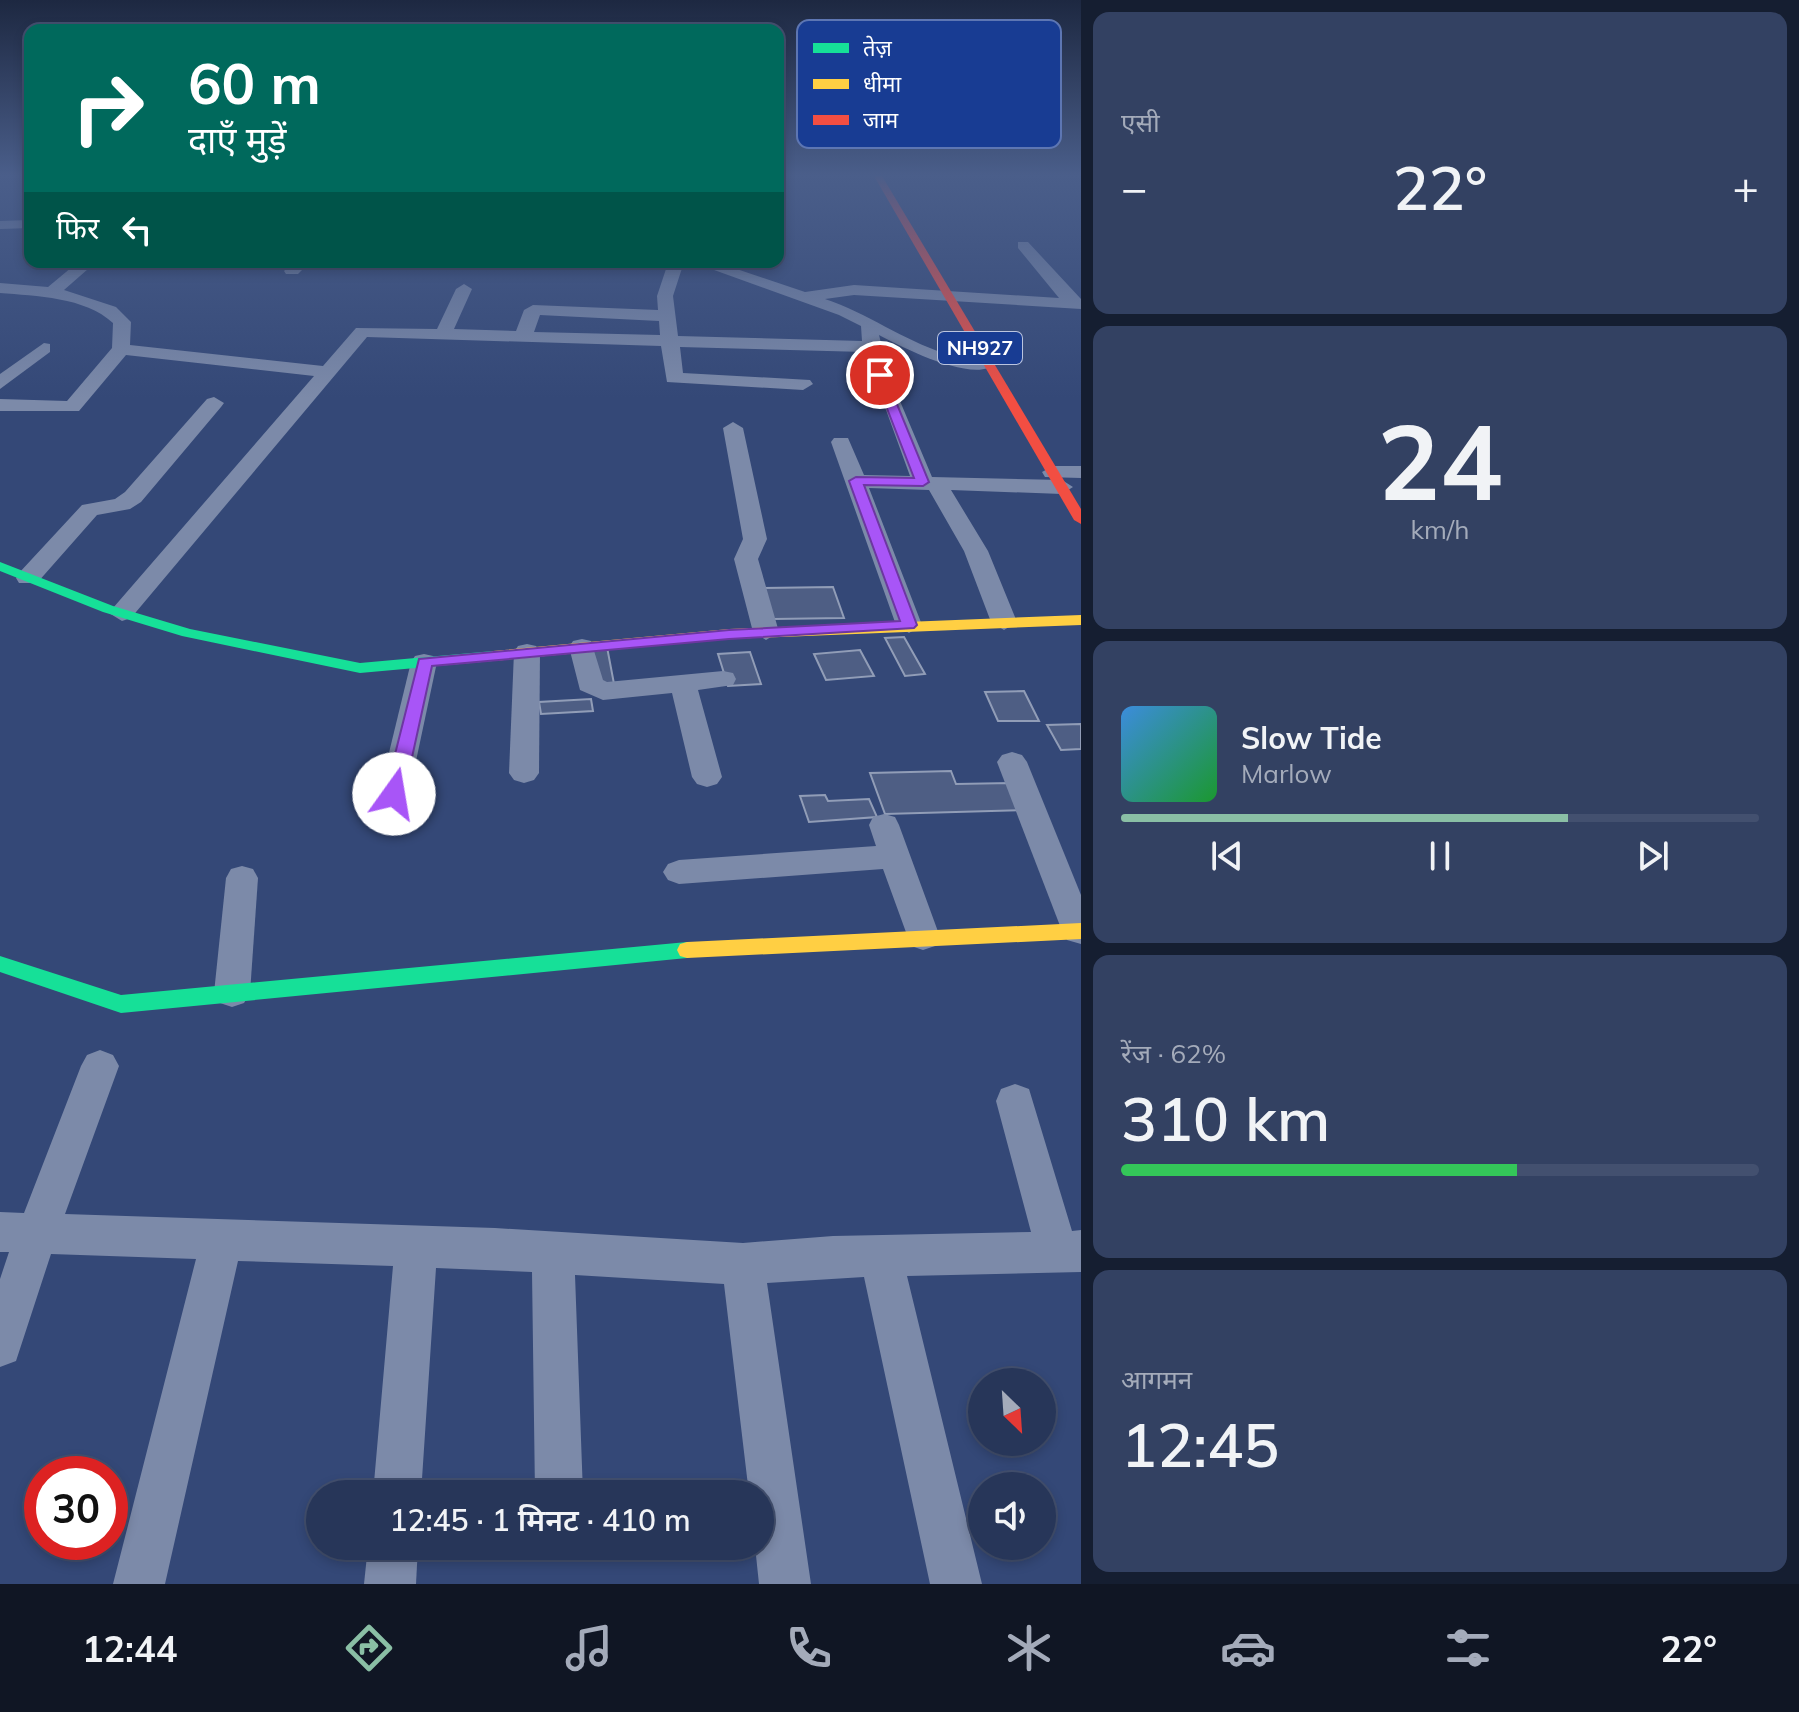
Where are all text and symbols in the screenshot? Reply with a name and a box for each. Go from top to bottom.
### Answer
legend [797,20,1061,148]
text: तेज़ [863,34,893,62]
text: 60 m [188,48,321,118]
icon: right [56,56,160,160]
text: धीमा [863,70,901,98]
text: जाम [863,106,899,134]
text: एसी [1121,106,1160,139]
text: दाएँ मुड़ें [188,117,287,162]
text: 22° [1393,150,1487,225]
text: − [1121,160,1147,215]
text: + [1733,160,1759,215]
icon: left [115,208,159,252]
text: फिर [56,209,99,247]
road number: NH927 [938,332,1022,364]
pin [846,341,914,409]
icon: arrive [858,353,902,397]
text: 24 [1378,395,1502,526]
text: km/h [1411,513,1469,546]
text: Slow Tide [1241,719,1382,757]
position arrow [352,752,436,836]
text: Marlow [1241,757,1332,790]
icon: previous [1205,834,1249,878]
icon: pause [1418,834,1462,878]
icon: next [1631,834,1675,878]
text: रेंज · 62% [1121,1037,1226,1070]
text: 310 km [1121,1081,1330,1156]
text: आगमन [1121,1363,1192,1396]
north arrow [968,1368,1056,1456]
map controls [968,1368,1056,1560]
text: 12:45 [1121,1407,1279,1482]
speed limit sign: 30 [24,1456,128,1560]
button: sound [968,1472,1056,1560]
text: 12:45 · 1 मिनट · 410 m [389,1501,691,1539]
icon: directions [341,1620,397,1676]
icon: music [561,1620,617,1676]
icon: phone [781,1620,837,1676]
icon: climate [1001,1620,1057,1676]
icon: car [1220,1620,1276,1676]
icon: filters [1440,1620,1496,1676]
text: 12:44 [82,1626,177,1671]
text: 22° [1660,1626,1717,1671]

